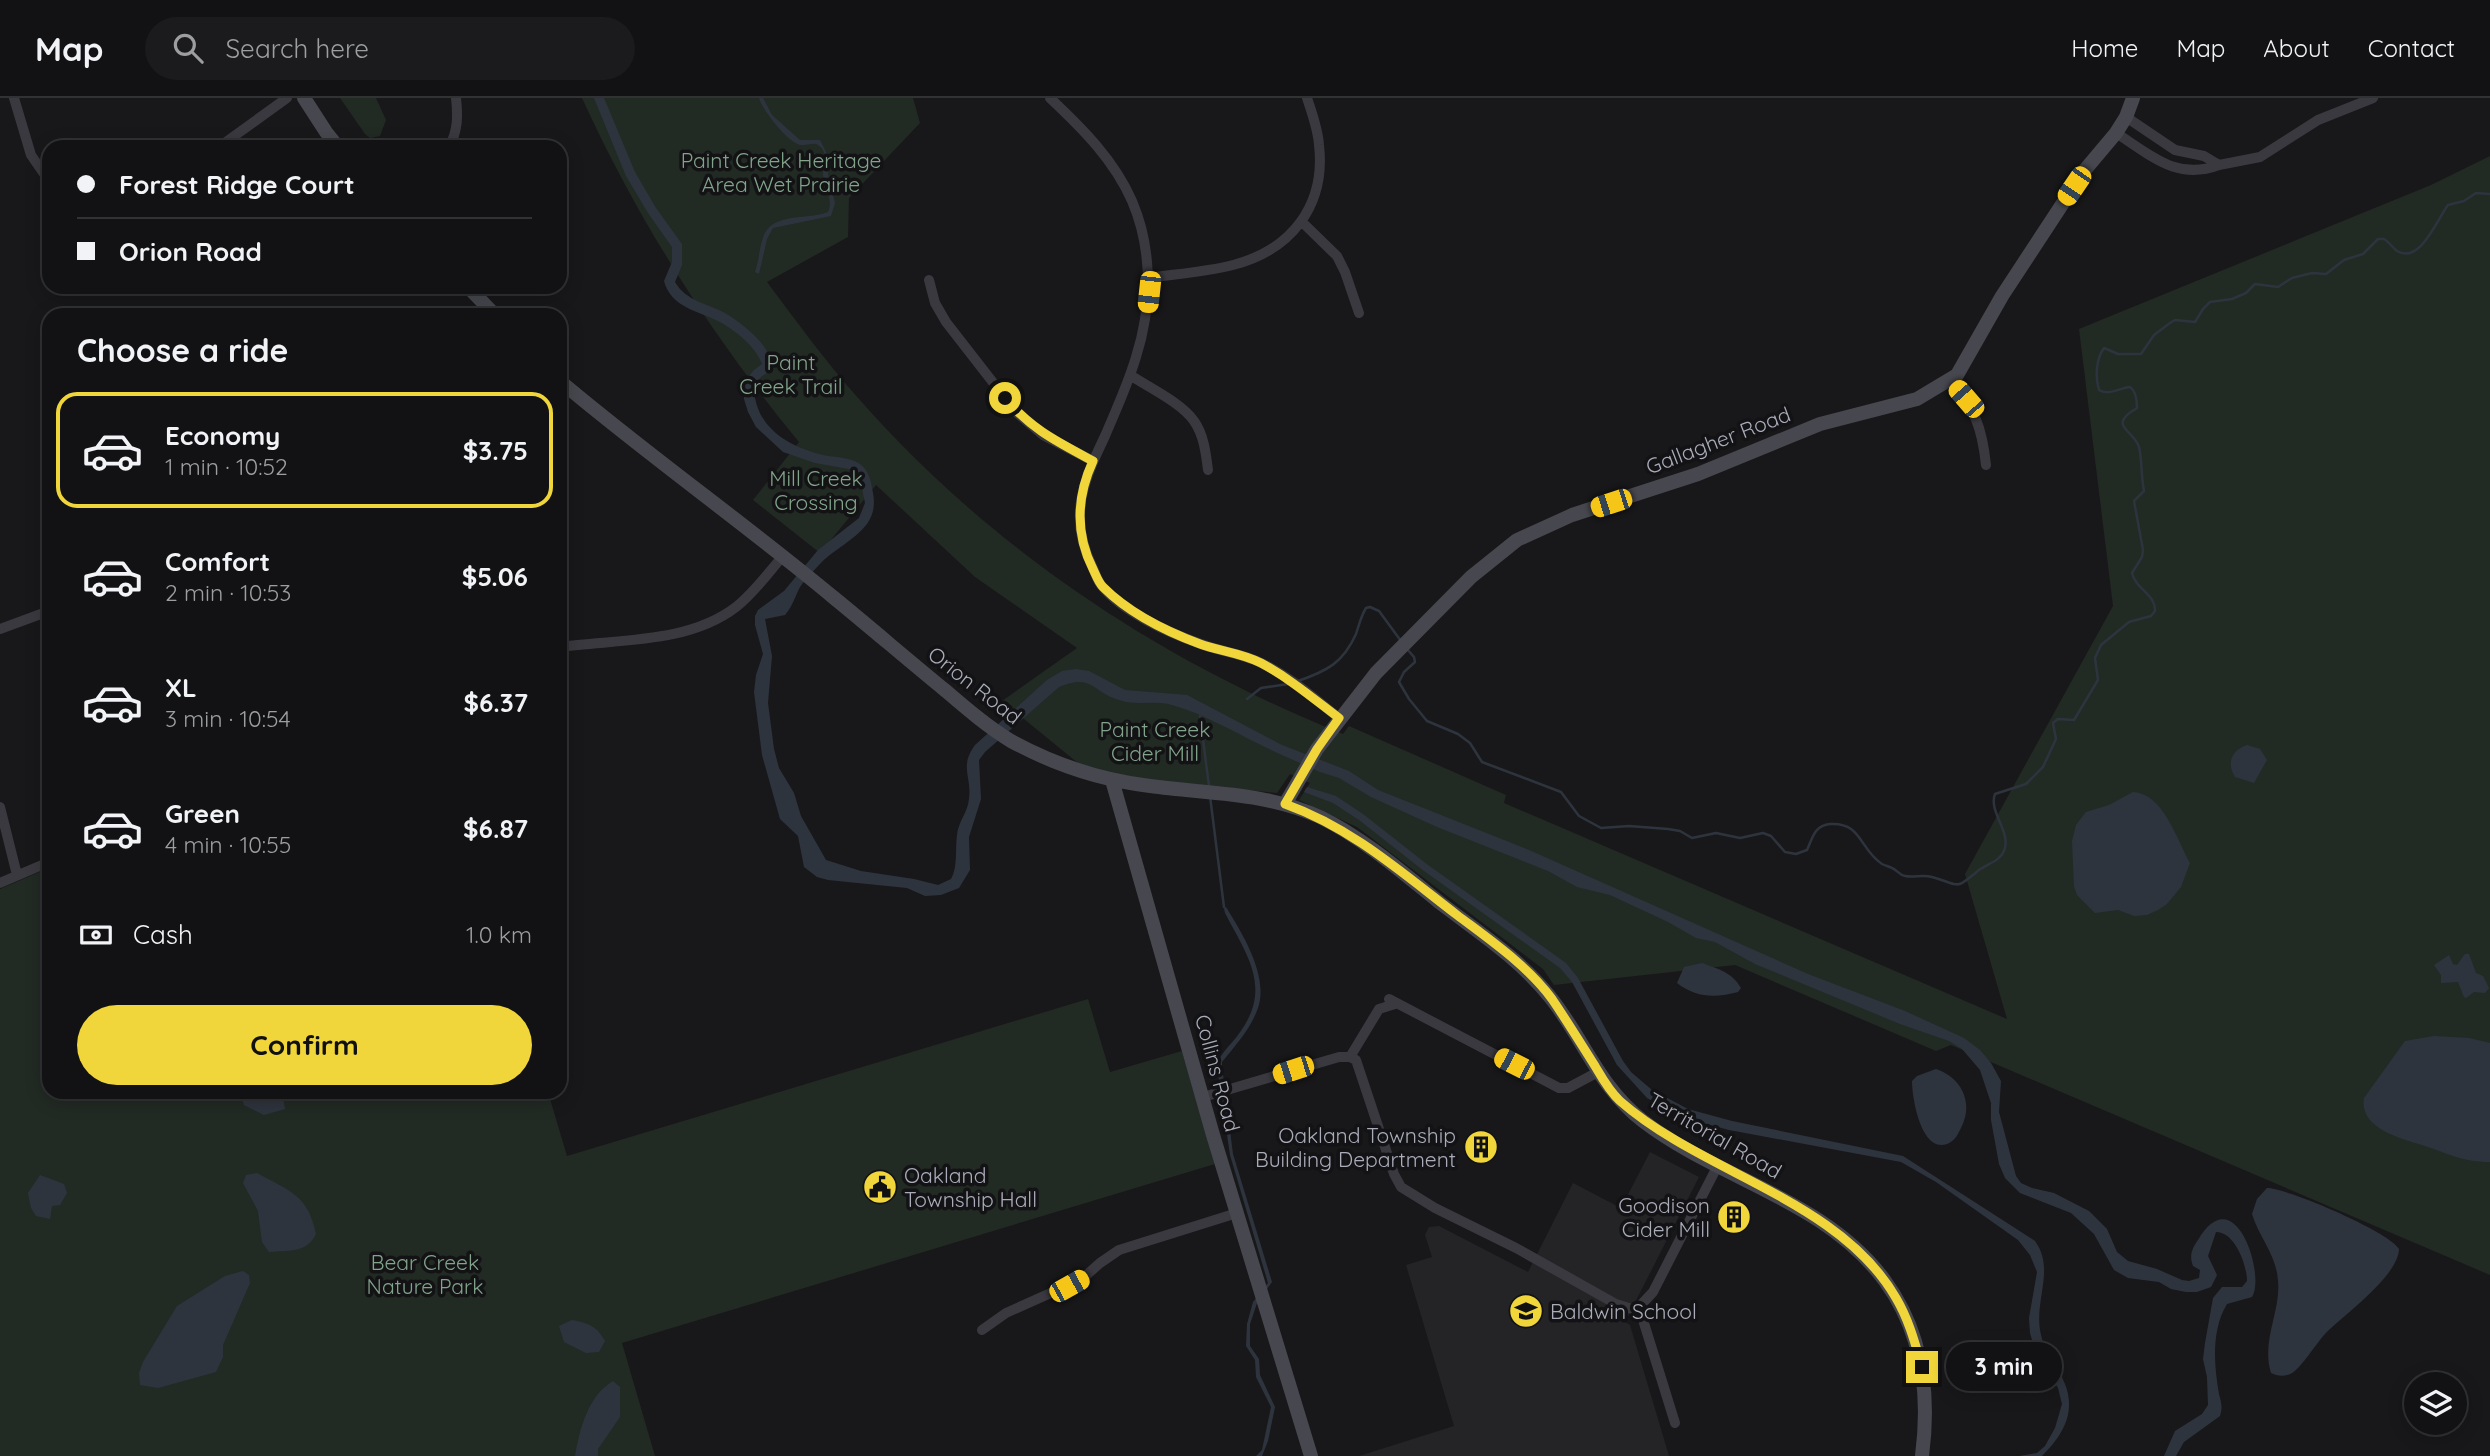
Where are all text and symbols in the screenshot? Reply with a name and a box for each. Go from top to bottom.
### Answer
search box [145,17,635,80]
text: Map [35,28,103,69]
icon: search [169,29,207,67]
text: Search here [225,32,369,65]
text: Home [2071,33,2138,63]
text: Map [2176,33,2225,63]
text: About [2263,33,2330,63]
text: Contact [2368,33,2455,63]
park label: Paint Creek Heritage Area Wet Prairie [681,147,881,197]
car [2054,163,2095,209]
text: Forest Ridge Court [119,168,355,201]
text: Orion Road [119,235,262,268]
car [1137,270,1162,314]
text: Choose a ride [77,330,289,370]
park label: Paint Creek Trail [739,349,843,399]
car [1945,376,1988,422]
route start [989,382,1021,414]
street label: Gallagher Road [1642,400,1794,480]
icon: car [81,419,144,482]
text: Economy [165,419,280,452]
text: $3.75 [463,434,528,467]
text: 1 min · 10:52 [165,452,288,481]
park label: Mill Creek Crossing [769,465,863,515]
car [1588,487,1635,519]
icon: car [81,545,144,608]
text: Comfort [165,545,270,578]
text: $5.06 [462,560,528,593]
text: 2 min · 10:53 [165,578,291,607]
street label: Orion Road [923,640,1027,730]
icon: car [81,671,144,734]
text: XL [165,671,197,704]
text: $6.37 [463,686,528,719]
text: 3 min · 10:54 [165,704,291,733]
park label: Paint Creek Cider Mill [1100,716,1210,766]
icon: car [81,797,144,860]
text: Green [165,797,240,830]
text: $6.87 [463,812,528,845]
text: 4 min · 10:55 [165,830,291,859]
icon: cash [77,916,115,954]
text: Cash [133,918,193,951]
text: 1.0 km [466,920,532,949]
button: Confirm [77,1005,532,1085]
street label: Collins Road [1190,1011,1246,1135]
car [1491,1045,1538,1083]
car [1270,1054,1317,1086]
street label: Territorial Road [1643,1086,1787,1184]
place label: Oakland Township Building Department [1255,1122,1456,1172]
building icon: Oakland Township Building Department [1462,1128,1500,1166]
place label: Oakland Township Hall [904,1162,1037,1212]
public building icon: Oakland Township Hall [861,1168,899,1206]
place label: Goodison Cider Mill [1618,1192,1710,1242]
building icon: Goodison Cider Mill [1715,1198,1753,1236]
park label: Bear Creek Nature Park [367,1249,483,1299]
car [1046,1267,1093,1305]
school or university icon: Baldwin School [1507,1292,1545,1330]
place label: Baldwin School [1550,1298,1697,1324]
callout: 3 min [1946,1342,2062,1392]
route end [1906,1351,1938,1383]
text: 3 min [1974,1352,2034,1381]
map controls [2404,1372,2467,1435]
button: layers [2404,1372,2467,1435]

